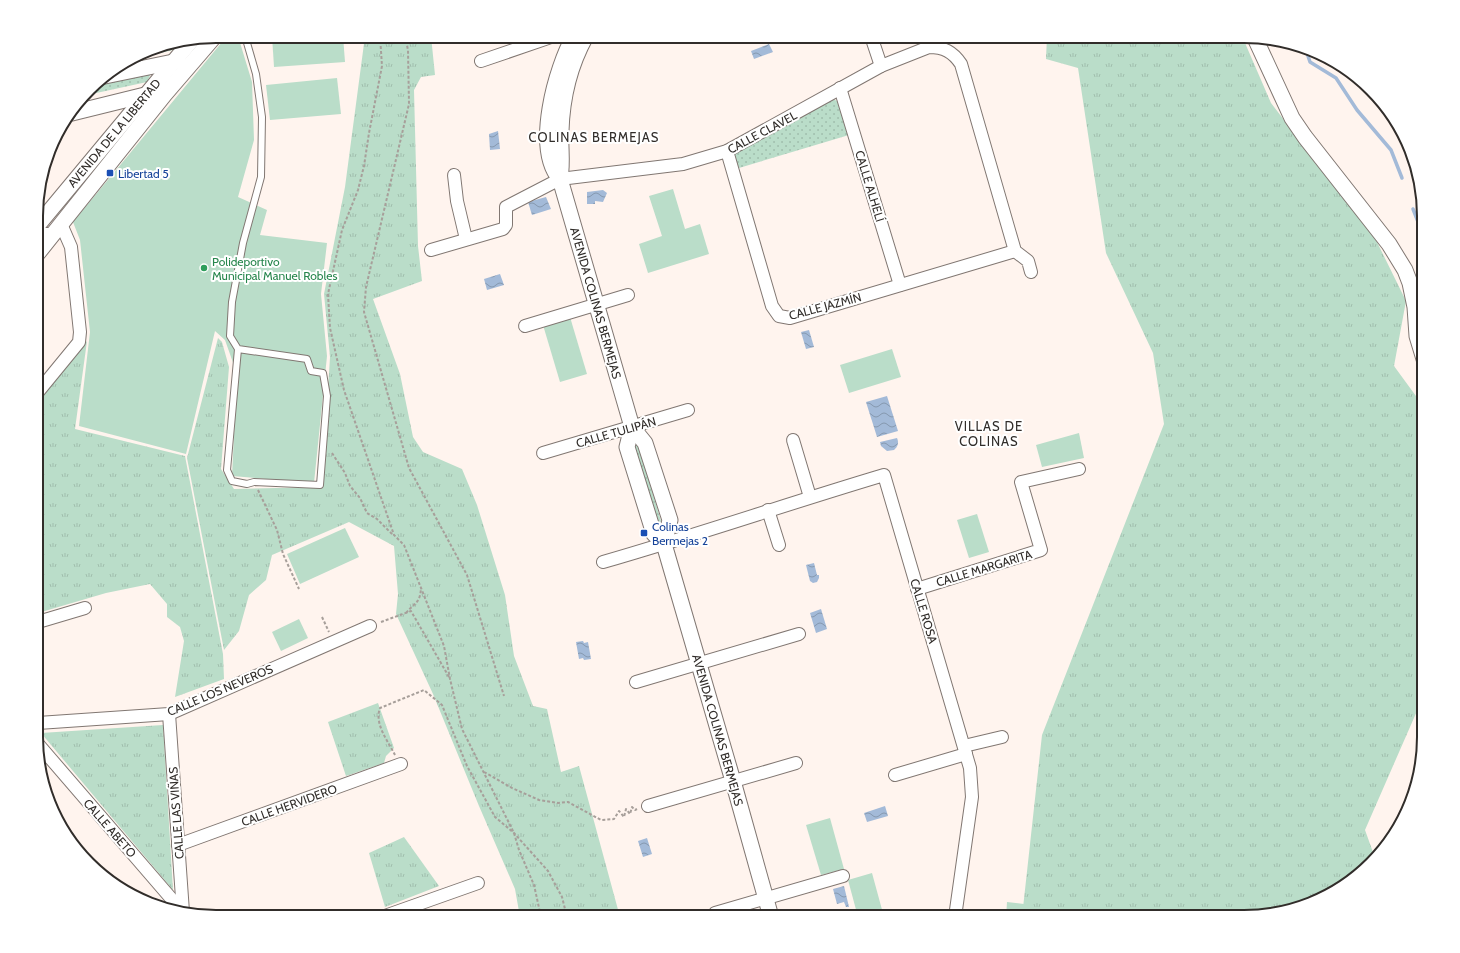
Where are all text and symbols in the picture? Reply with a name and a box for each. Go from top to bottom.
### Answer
street label: AVENIDA DE LA LIBERTAD [64,76,164,190]
street label: CALLE CLAVEL [725,107,799,157]
district label: COLINAS BERMEJAS [529,129,659,145]
street label: CALLE ALHELÍ [852,149,888,223]
place label: Libertad 5 [118,166,169,181]
marker: Libertad 5 [105,168,115,178]
street label: AVENIDA COLINAS BERMEJAS [567,226,625,380]
place label: Polideportivo Municipal Manuel Robles [212,254,337,283]
marker: Polideportivo Municipal Manuel Robles [199,263,209,273]
street label: CALLE JAZMÍN [787,289,863,323]
street label: CALLE TULIPÁN [574,413,658,451]
district label: VILLAS DE COLINAS [955,418,1023,449]
place label: Colinas Bermejas 2 [652,519,708,548]
marker: Colinas Bermejas 2 [639,528,649,538]
street label: CALLE MARGARITA [934,546,1034,590]
street label: CALLE ROSA [907,577,941,646]
street label: AVENIDA COLINAS BERMEJAS [689,653,747,807]
street label: CALLE LOS NEVEROS [165,661,275,719]
street label: CALLE LAS VIÑAS [165,766,187,860]
street label: CALLE HERVIDERO [239,781,339,829]
street label: CALLE ABETO [80,796,140,860]

